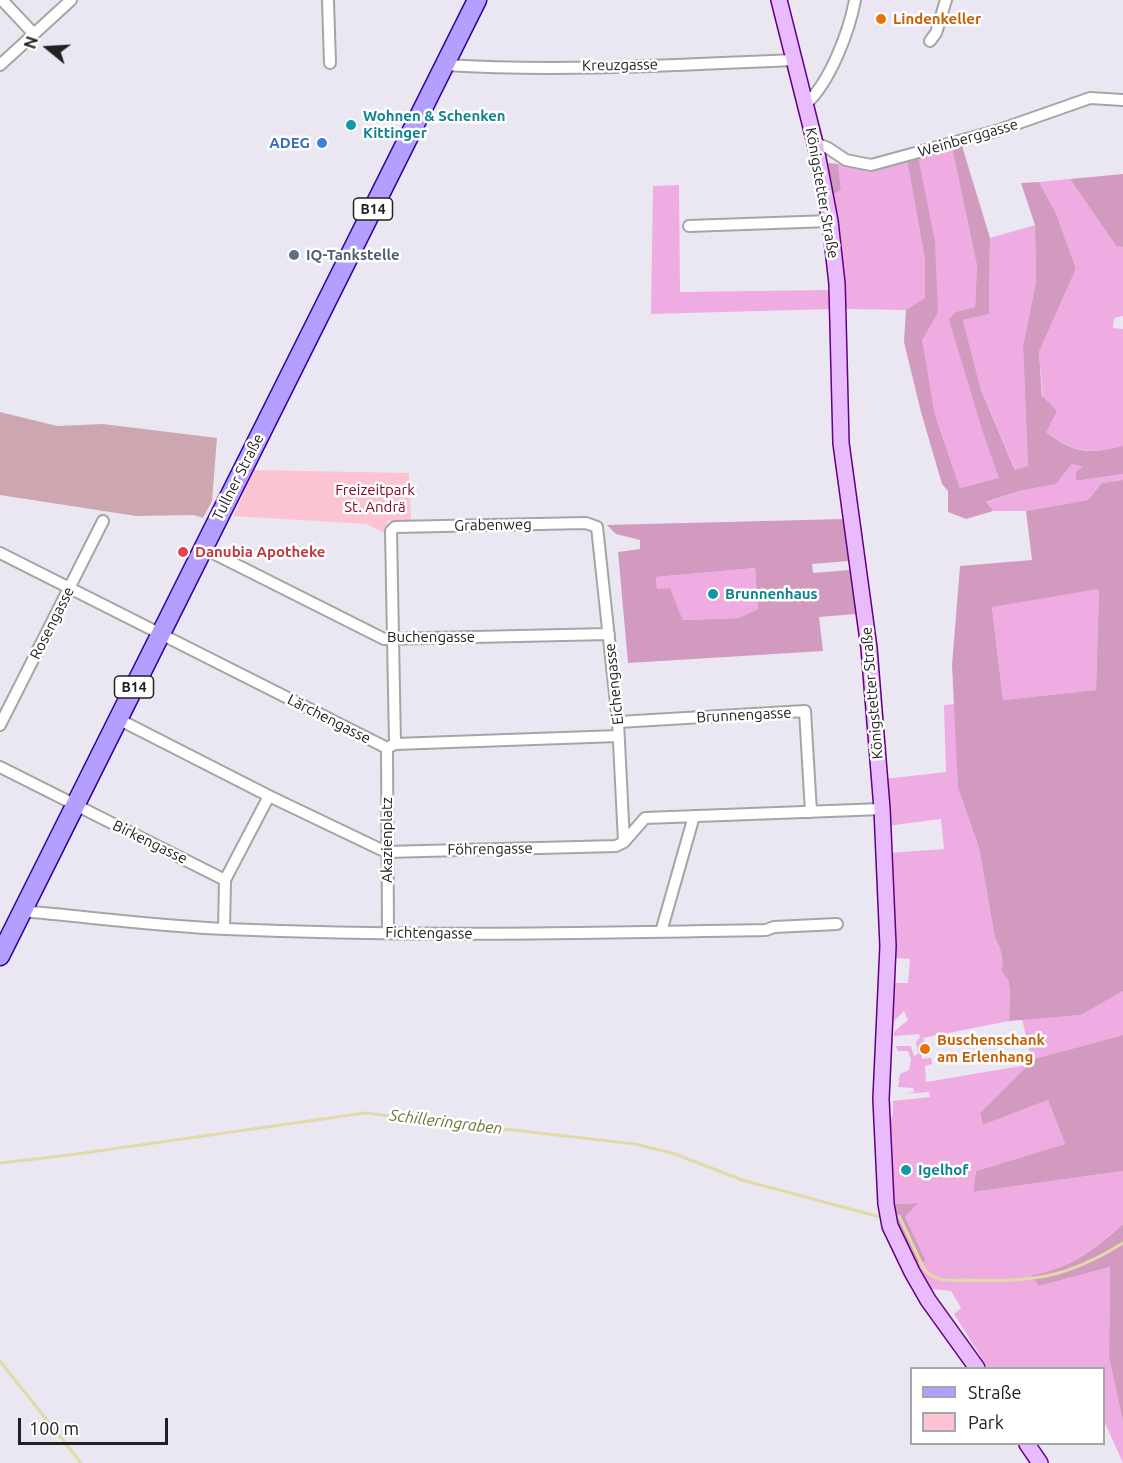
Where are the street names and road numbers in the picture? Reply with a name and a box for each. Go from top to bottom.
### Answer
street label: Kreuzgasse [582,55,658,75]
street label: Weinberggasse [916,115,1020,161]
street label: Königstetter Straße [802,126,842,260]
road number: B14 [354,198,392,220]
street label: Tullner Straße [208,431,268,523]
street label: Grabenweg [454,515,532,535]
street label: Rosengasse [26,584,78,662]
street label: Königstetter Straße [857,626,887,760]
street label: Buchengasse [387,628,475,646]
street label: Eichengasse [601,642,627,726]
road number: B14 [114,676,154,698]
street label: Lärchengasse [284,690,374,748]
street label: Brunnengasse [696,704,792,726]
street label: Akazienplatz [378,797,396,883]
street label: Birkengasse [110,816,190,868]
street label: Föhrengasse [447,839,533,859]
street label: Fichtengasse [385,923,473,943]

